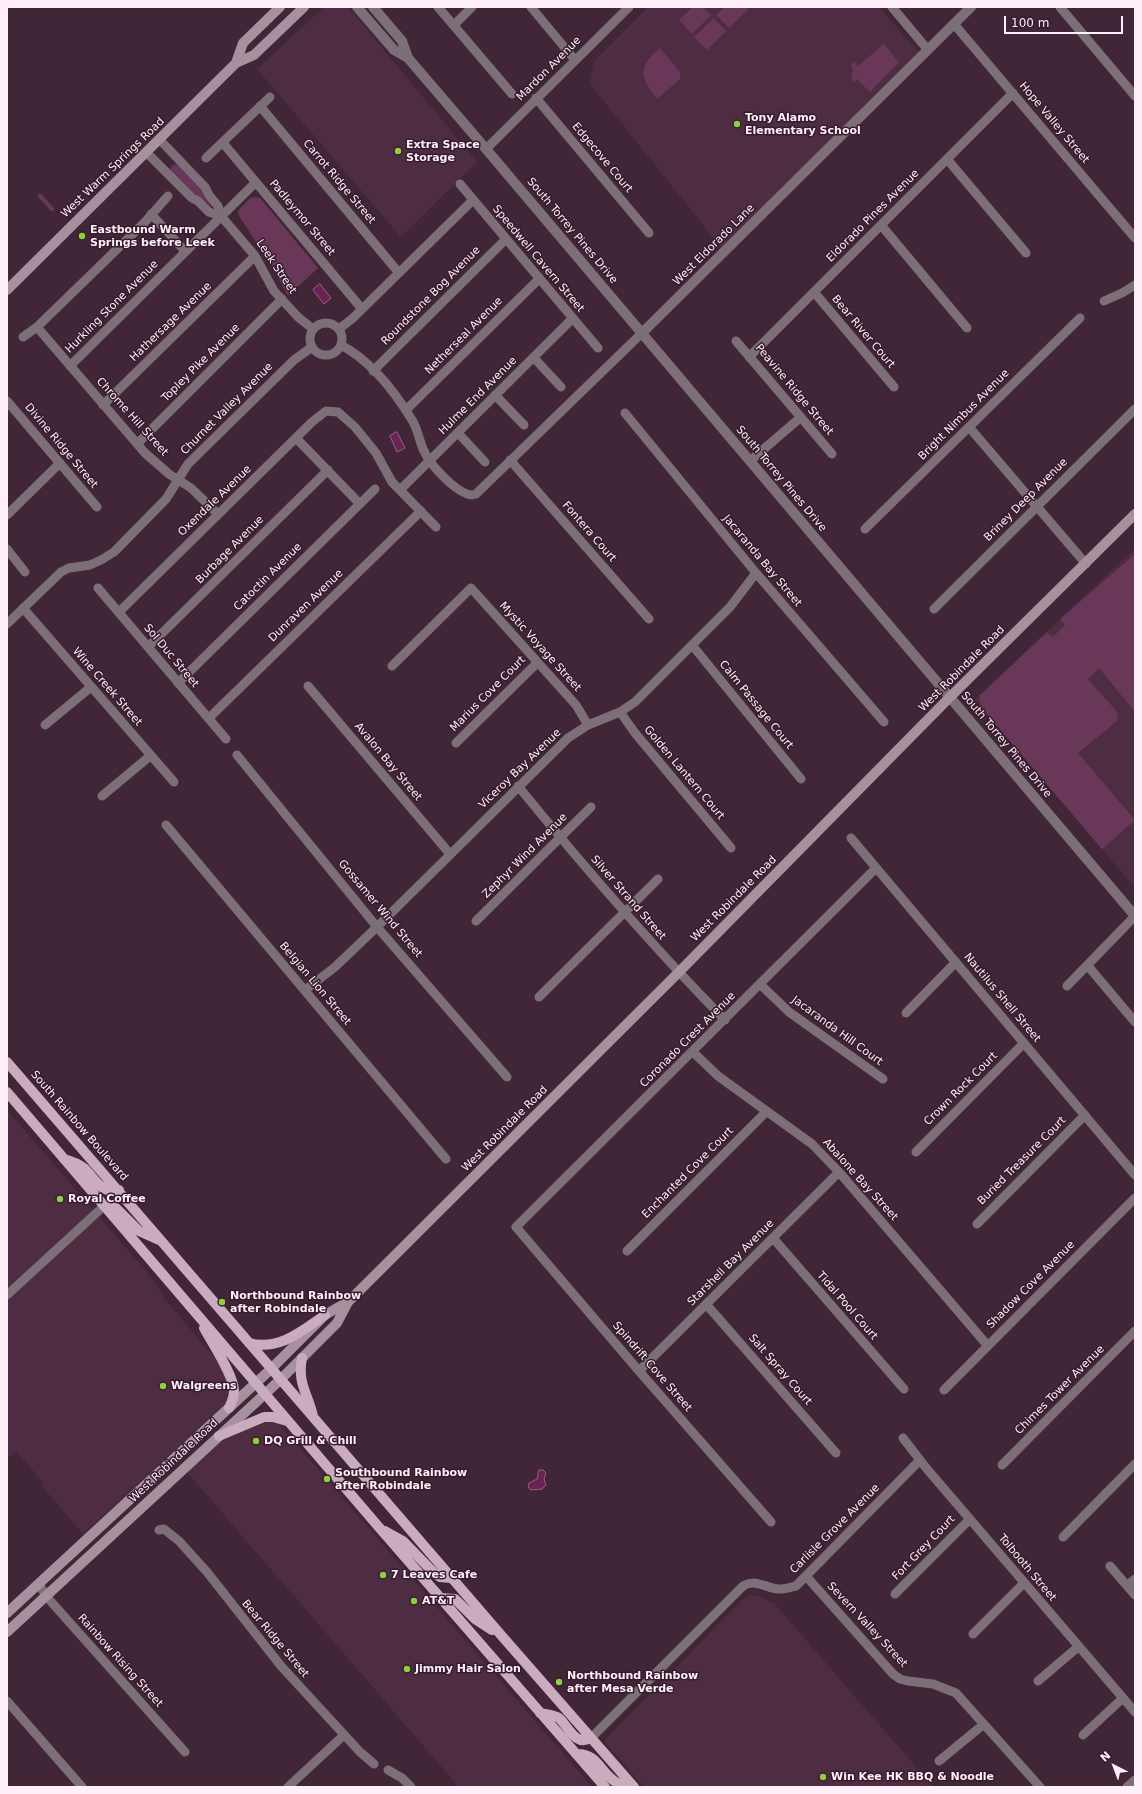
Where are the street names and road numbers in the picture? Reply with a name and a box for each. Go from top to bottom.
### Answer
street label: Mardon Avenue [514,34,584,104]
street label: Hope Valley Street [1016,80,1092,166]
street label: West Warm Springs Road [59,115,167,221]
street label: Edgecove Court [569,120,635,196]
street label: Carrot Ridge Street [300,137,378,227]
street label: Eldorado Pines Avenue [824,167,922,265]
street label: South Torrey Pines Drive [524,175,620,287]
street label: Padleymor Street [266,177,338,259]
street label: West Eldorado Lane [671,202,757,288]
street label: Speedwell Cavern Street [489,203,587,315]
street label: Leek Street [253,237,299,297]
street label: Roundstone Bog Avenue [379,244,483,348]
street label: Hurkling Stone Avenue [63,258,161,356]
street label: Hathersage Avenue [128,280,214,364]
street label: Bear River Court [829,293,897,371]
street label: Netherseal Avenue [422,294,506,378]
street label: Topley Pike Avenue [159,321,243,405]
street label: Peavine Ridge Street [752,342,836,438]
street label: Hulme End Avenue [436,354,520,438]
street label: Churnet Valley Avenue [178,360,276,458]
street label: Bright Nimbus Avenue [916,367,1012,463]
street label: Chrome Hill Street [93,375,171,459]
street label: Divine Ridge Street [22,401,100,491]
street label: South Torrey Pines Drive [733,423,829,535]
street label: Briney Deep Avenue [982,456,1070,544]
street label: Oxendale Avenue [176,463,254,539]
street label: Fontera Court [559,499,619,565]
street label: Jacaranda Bay Street [720,512,804,610]
street label: Burbage Avenue [193,513,267,587]
street label: Catoctin Avenue [231,540,305,614]
street label: Dunraven Avenue [266,567,346,645]
street label: Mystic Voyage Street [496,599,584,695]
street label: Sol Duc Street [141,622,201,690]
street label: West Robindale Road [916,623,1008,715]
street label: Wine Creek Street [69,645,145,729]
street label: Marius Cove Court [447,653,529,735]
street label: Calm Passage Court [716,658,796,752]
street label: South Torrey Pines Drive [958,689,1054,801]
street label: Avalon Bay Street [351,720,425,804]
street label: Golden Lantern Court [641,723,727,823]
street label: Viceroy Bay Avenue [476,726,564,812]
street label: Zephyr Wind Avenue [480,811,570,901]
street label: Silver Strand Street [588,853,668,943]
street label: West Robindale Road [688,853,780,945]
street label: Gossamer Wind Street [335,857,425,961]
street label: Belgian Lion Street [276,940,354,1028]
street label: Nautilus Shell Street [961,951,1043,1045]
street label: Coronado Crest Avenue [638,990,738,1090]
street label: Jacaranda Hill Court [789,994,885,1068]
street label: Crown Rock Court [922,1050,1000,1128]
street label: South Rainbow Boulevard [28,1068,130,1184]
street label: West Robindale Road [459,1083,551,1175]
street label: Buried Treasure Court [975,1114,1069,1208]
street label: Enchanted Cove Court [640,1125,736,1221]
street label: Abalone Bay Street [820,1136,900,1224]
street label: Starshell Bay Avenue [685,1217,777,1309]
street label: Shadow Cove Avenue [984,1238,1078,1332]
street label: Tidal Pool Court [814,1269,880,1343]
street label: Spindrift Cove Street [609,1319,695,1415]
street label: Salt Spray Court [745,1332,815,1408]
street label: Chimes Tower Avenue [1013,1343,1107,1437]
street label: West Robindale Road [127,1417,221,1505]
street label: Carlisle Grove Avenue [787,1481,883,1577]
street label: Fort Grey Court [890,1513,958,1583]
street label: Tolbooth Street [995,1532,1059,1604]
street label: Severn Valley Street [824,1580,910,1670]
street label: Bear Ridge Street [239,1597,311,1681]
street label: Rainbow Rising Street [75,1612,165,1710]

